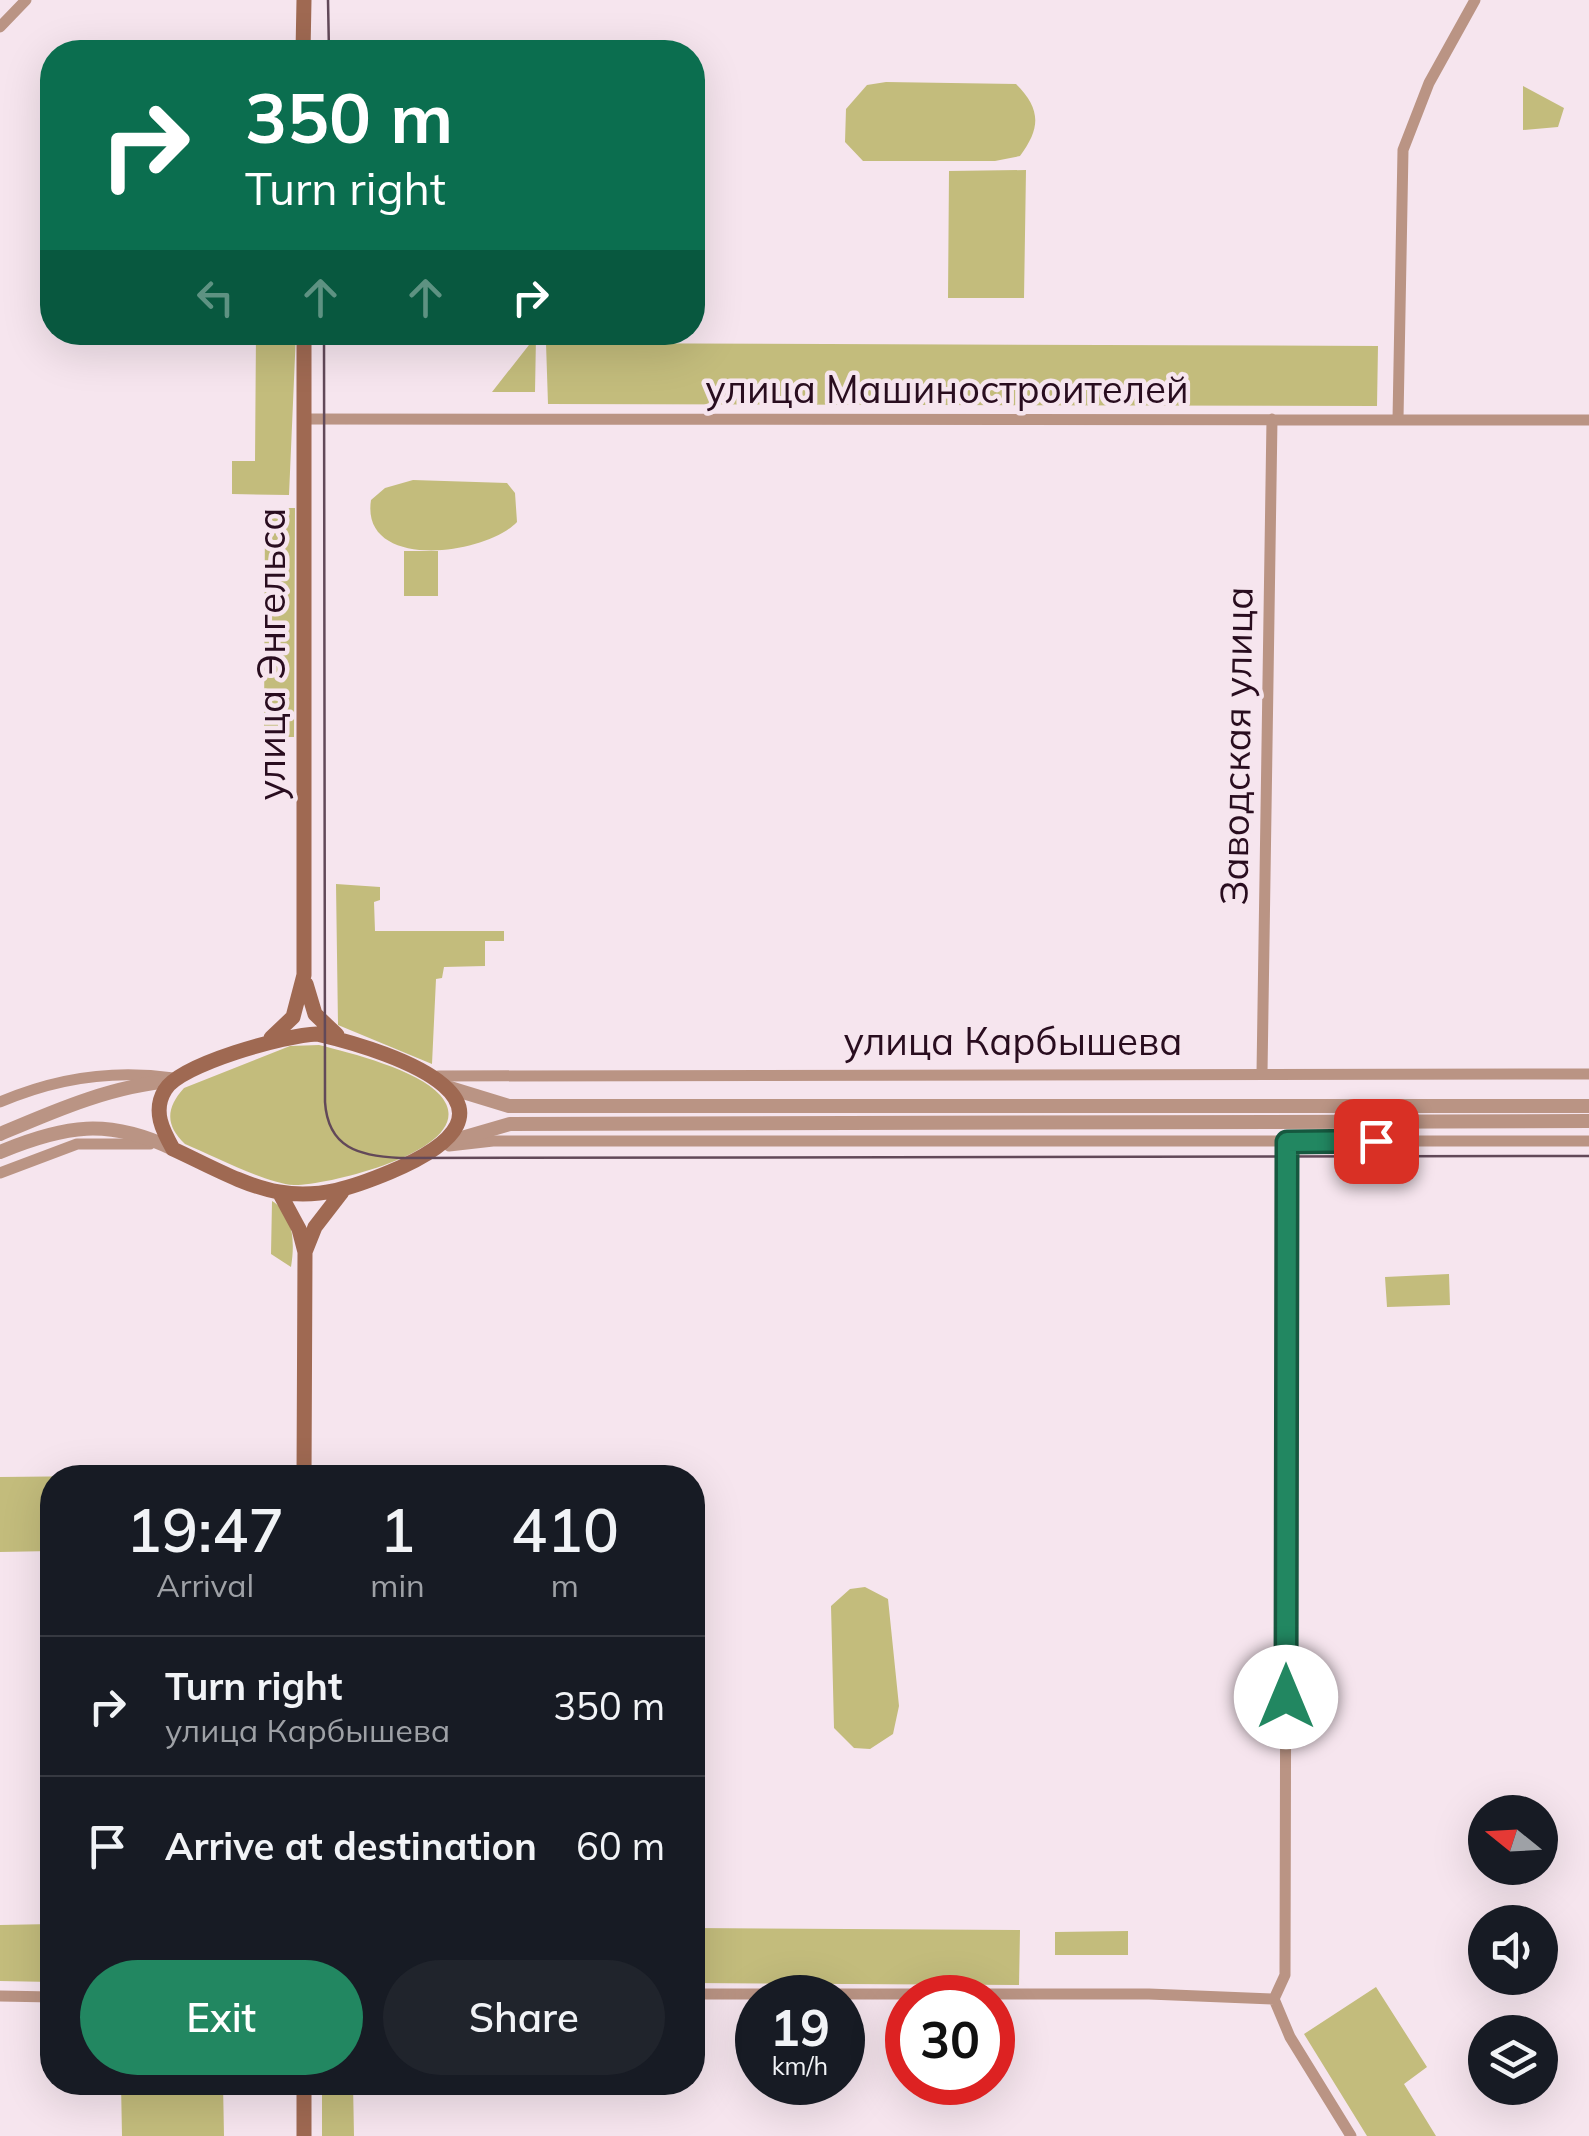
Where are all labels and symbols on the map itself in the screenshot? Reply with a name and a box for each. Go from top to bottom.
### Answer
street label: улица Машиностроителей [705,365,1189,413]
street label: улица Энгельса [247,507,295,801]
street label: Заводская улица [1209,586,1263,906]
street label: улица Карбышева [844,1017,1182,1065]
pin [1334,1099,1419,1184]
position arrow [1234,1645,1338,1749]
north arrow [1468,1795,1558,1885]
speed limit sign: 30 [885,1975,1015,2105]

